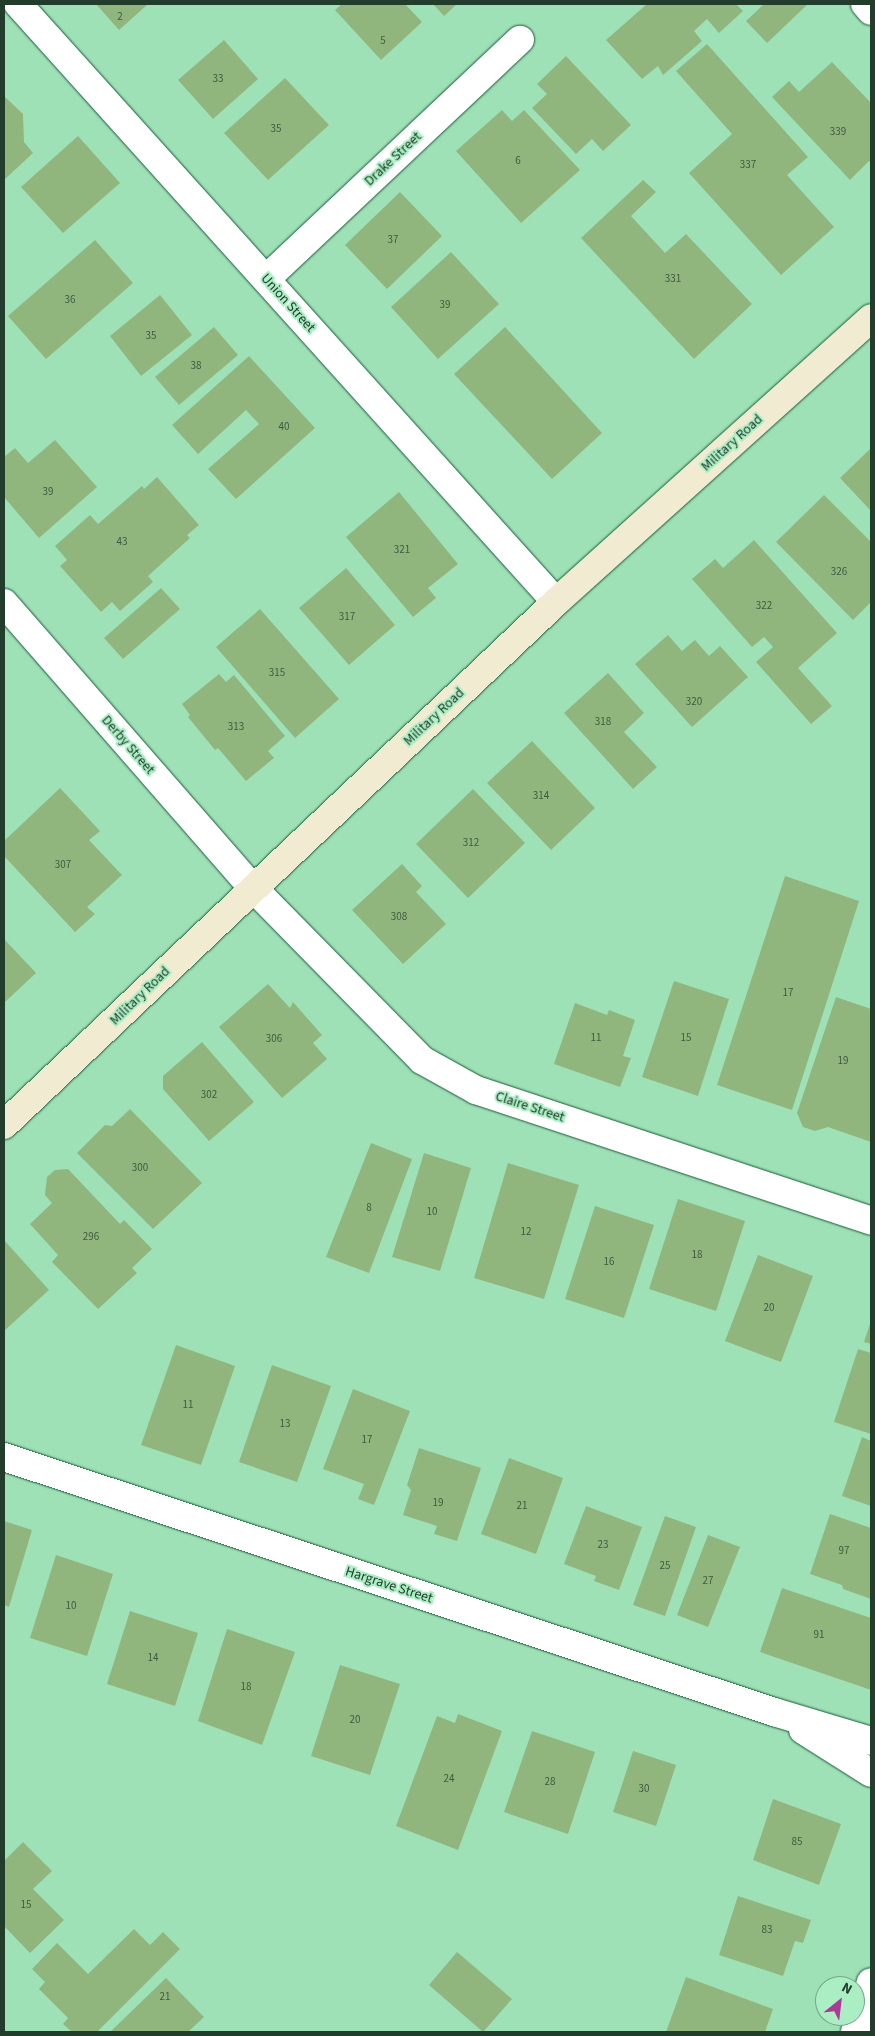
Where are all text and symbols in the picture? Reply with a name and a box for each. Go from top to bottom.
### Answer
house number: 2 [117,10,123,24]
house number: 5 [380,34,386,48]
house number: 33 [213,72,223,86]
house number: 35 [271,122,281,136]
house number: 339 [830,125,846,139]
street label: Drake Street [361,128,425,190]
house number: 6 [515,154,521,168]
house number: 337 [740,158,756,172]
house number: 37 [388,233,398,247]
street label: Union Street [257,270,319,336]
house number: 331 [665,272,681,286]
house number: 36 [65,293,75,307]
house number: 39 [440,298,450,312]
house number: 35 [146,329,156,343]
house number: 38 [191,359,201,373]
street label: Military Road [698,411,766,475]
house number: 40 [279,420,289,434]
house number: 39 [43,485,53,499]
house number: 43 [117,535,127,549]
house number: 321 [394,543,410,557]
house number: 326 [831,565,847,579]
house number: 322 [756,599,772,613]
house number: 317 [339,610,355,624]
house number: 315 [269,666,285,680]
street label: Military Road [400,685,468,749]
house number: 320 [686,695,702,709]
street label: Derby Street [98,712,158,778]
house number: 318 [595,715,611,729]
house number: 313 [228,720,244,734]
house number: 314 [533,789,549,803]
house number: 312 [463,836,479,850]
house number: 307 [55,858,71,872]
house number: 308 [391,910,407,924]
street label: Military Road [107,963,173,1029]
house number: 17 [783,986,793,1000]
house number: 11 [591,1031,601,1045]
house number: 15 [681,1031,691,1045]
house number: 306 [266,1032,282,1046]
house number: 19 [838,1054,848,1068]
house number: 302 [201,1088,217,1102]
street label: Claire Street [493,1088,567,1126]
house number: 300 [132,1161,148,1175]
house number: 8 [366,1201,372,1215]
house number: 10 [427,1205,437,1219]
house number: 12 [521,1225,531,1239]
house number: 296 [83,1230,99,1244]
house number: 18 [692,1248,702,1262]
house number: 16 [604,1255,614,1269]
house number: 20 [764,1301,774,1315]
house number: 11 [183,1398,193,1412]
house number: 13 [280,1417,290,1431]
house number: 17 [362,1433,372,1447]
house number: 19 [433,1496,443,1510]
house number: 21 [517,1499,527,1513]
house number: 23 [598,1538,608,1552]
house number: 97 [839,1544,849,1558]
house number: 25 [660,1559,670,1573]
street label: Hargrave Street [343,1563,435,1607]
house number: 27 [703,1574,713,1588]
house number: 10 [66,1599,76,1613]
house number: 91 [814,1628,824,1642]
house number: 14 [148,1651,158,1665]
house number: 18 [241,1680,251,1694]
house number: 20 [350,1713,360,1727]
house number: 24 [444,1772,454,1786]
house number: 28 [545,1775,555,1789]
house number: 30 [639,1782,649,1796]
house number: 85 [792,1835,802,1849]
house number: 15 [21,1898,31,1912]
house number: 83 [762,1923,772,1937]
north arrow [815,1976,865,2026]
text: N [838,1978,856,2000]
house number: 21 [160,1990,170,2004]

